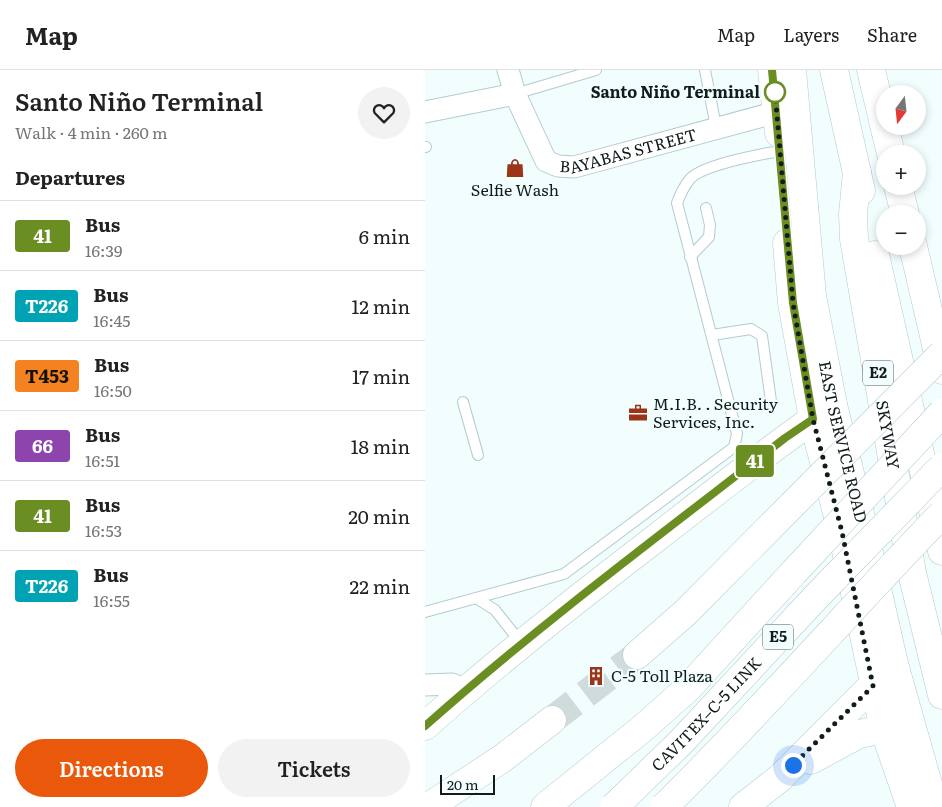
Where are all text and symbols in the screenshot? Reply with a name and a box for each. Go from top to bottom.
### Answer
text: Map [25,17,78,52]
text: Map [717,21,755,48]
text: Layers [783,21,839,48]
text: Share [867,21,917,48]
place label: Santo Niño Terminal [591,79,760,103]
marker: Santo Niño Terminal [764,81,786,103]
text: Santo Niño Terminal [15,83,263,118]
north arrow [876,85,926,135]
map controls [876,85,926,255]
button: heart [358,87,410,139]
text: Walk · 4 min · 260 m [15,120,168,144]
street label: BAYABAS STREET [559,121,699,179]
button: + [876,145,926,195]
shop icon: Selfie Wash [504,157,526,179]
text: Departures [15,163,125,191]
place label: Selfie Wash [471,177,560,201]
button: − [876,205,926,255]
text: Bus [85,210,120,238]
text: 41 [33,222,52,249]
text: 6 min [359,222,410,250]
text: 16:39 [85,238,122,262]
text: Bus [93,280,129,308]
text: T226 [25,292,68,319]
text: 12 min [351,292,410,320]
text: 16:45 [93,308,130,332]
text: Bus [94,350,129,378]
street label: EAST SERVICE ROAD [814,359,875,525]
road number: E2 [863,360,893,386]
text: T453 [25,362,69,389]
text: 17 min [352,362,410,390]
text: 16:50 [94,378,132,402]
place label: M.I.B. . Security Services, Inc. [653,391,779,433]
street label: SKYWAY [871,398,907,472]
office icon: M.I.B. . Security Services, Inc. [627,402,649,424]
text: Bus [85,420,120,448]
text: 66 [32,432,53,459]
text: 18 min [351,432,410,460]
line badge: 41 [733,445,777,477]
text: 41 [746,447,764,474]
text: 16:51 [85,448,120,472]
text: Bus [85,490,120,518]
text: 41 [33,502,52,529]
text: 20 min [348,502,410,530]
text: 16:53 [85,518,122,542]
text: Bus [93,560,129,588]
text: T226 [25,572,68,599]
text: 22 min [350,572,410,600]
text: 16:55 [93,588,130,612]
road number: E5 [763,624,793,650]
street label: CAVITEX–C-5 LINK [645,651,766,776]
place label: C-5 Toll Plaza [611,663,713,687]
building icon: C-5 Toll Plaza [585,665,607,687]
button: Directions [15,739,208,797]
button: Tickets [218,739,410,797]
your location [781,753,806,778]
scale bar [440,772,495,795]
text: 20 m [447,774,479,794]

